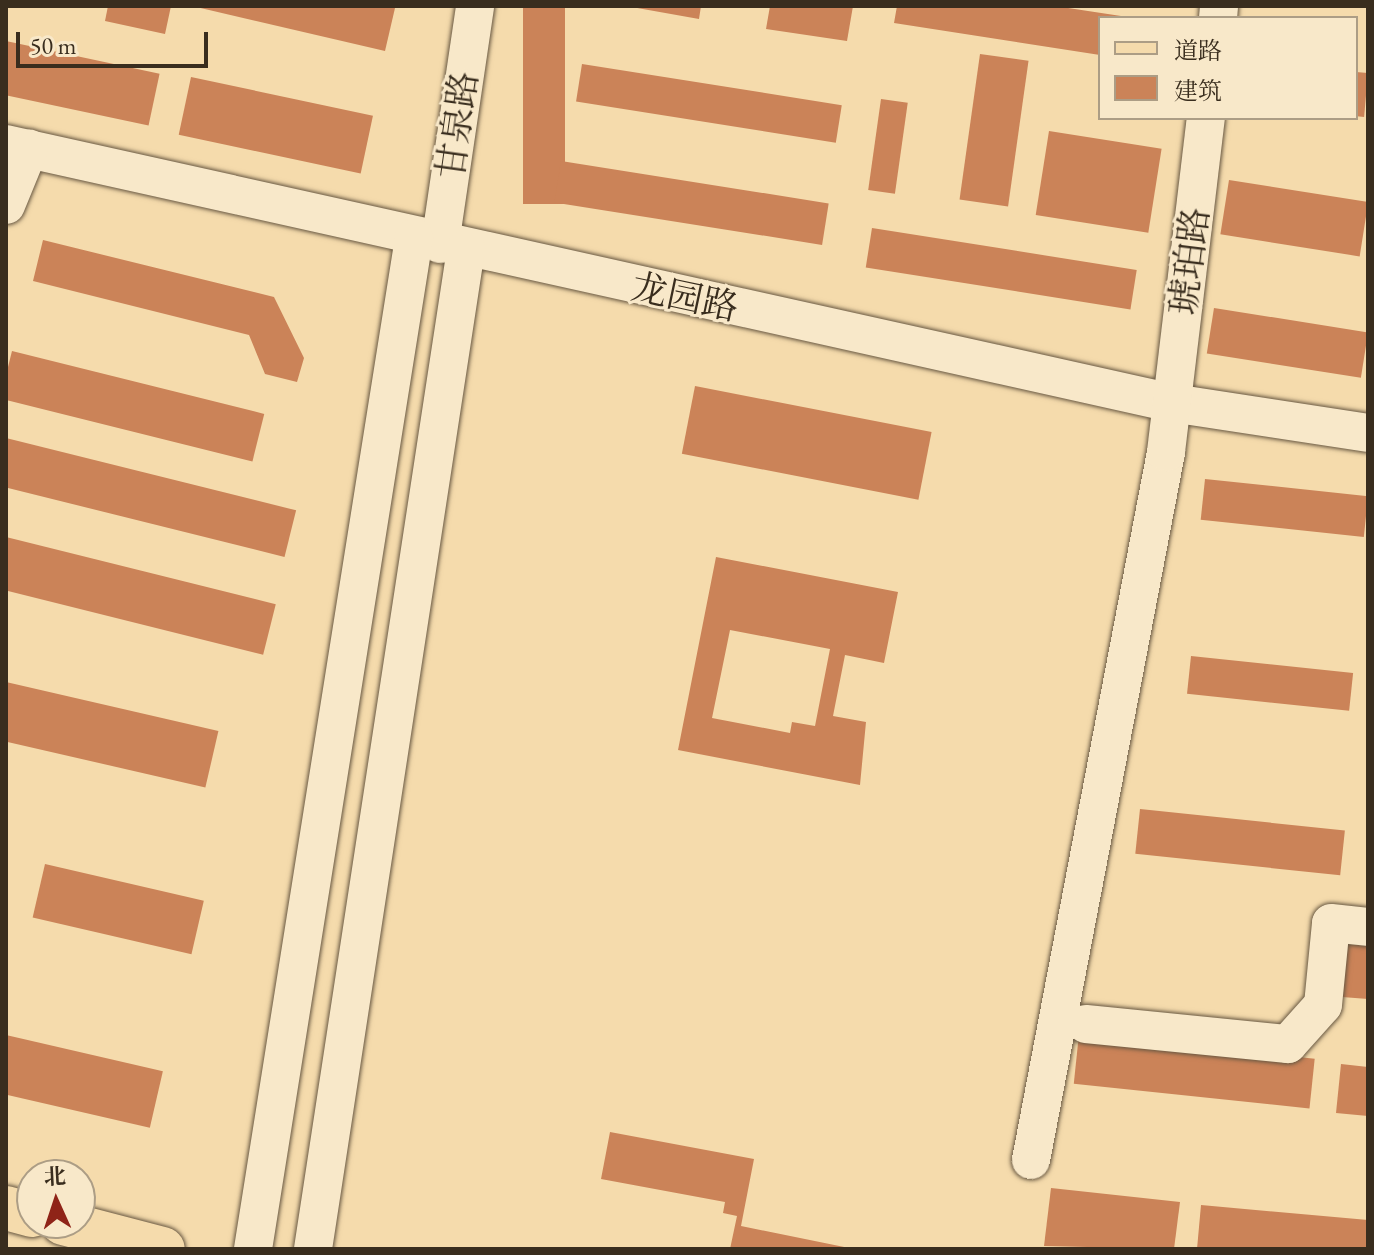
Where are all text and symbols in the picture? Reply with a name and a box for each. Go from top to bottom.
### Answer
scale bar [20,16,212,66]
legend [1098,16,1358,120]
text: 50 m [30,30,77,61]
text: 道路 [1174,35,1222,66]
street label: 甘泉路 [428,69,486,181]
text: 建筑 [1174,75,1222,106]
street label: 琥珀路 [1161,205,1217,317]
street label: 龙园路 [628,265,742,329]
north arrow [16,1159,96,1239]
text: 北 [43,1161,67,1192]

